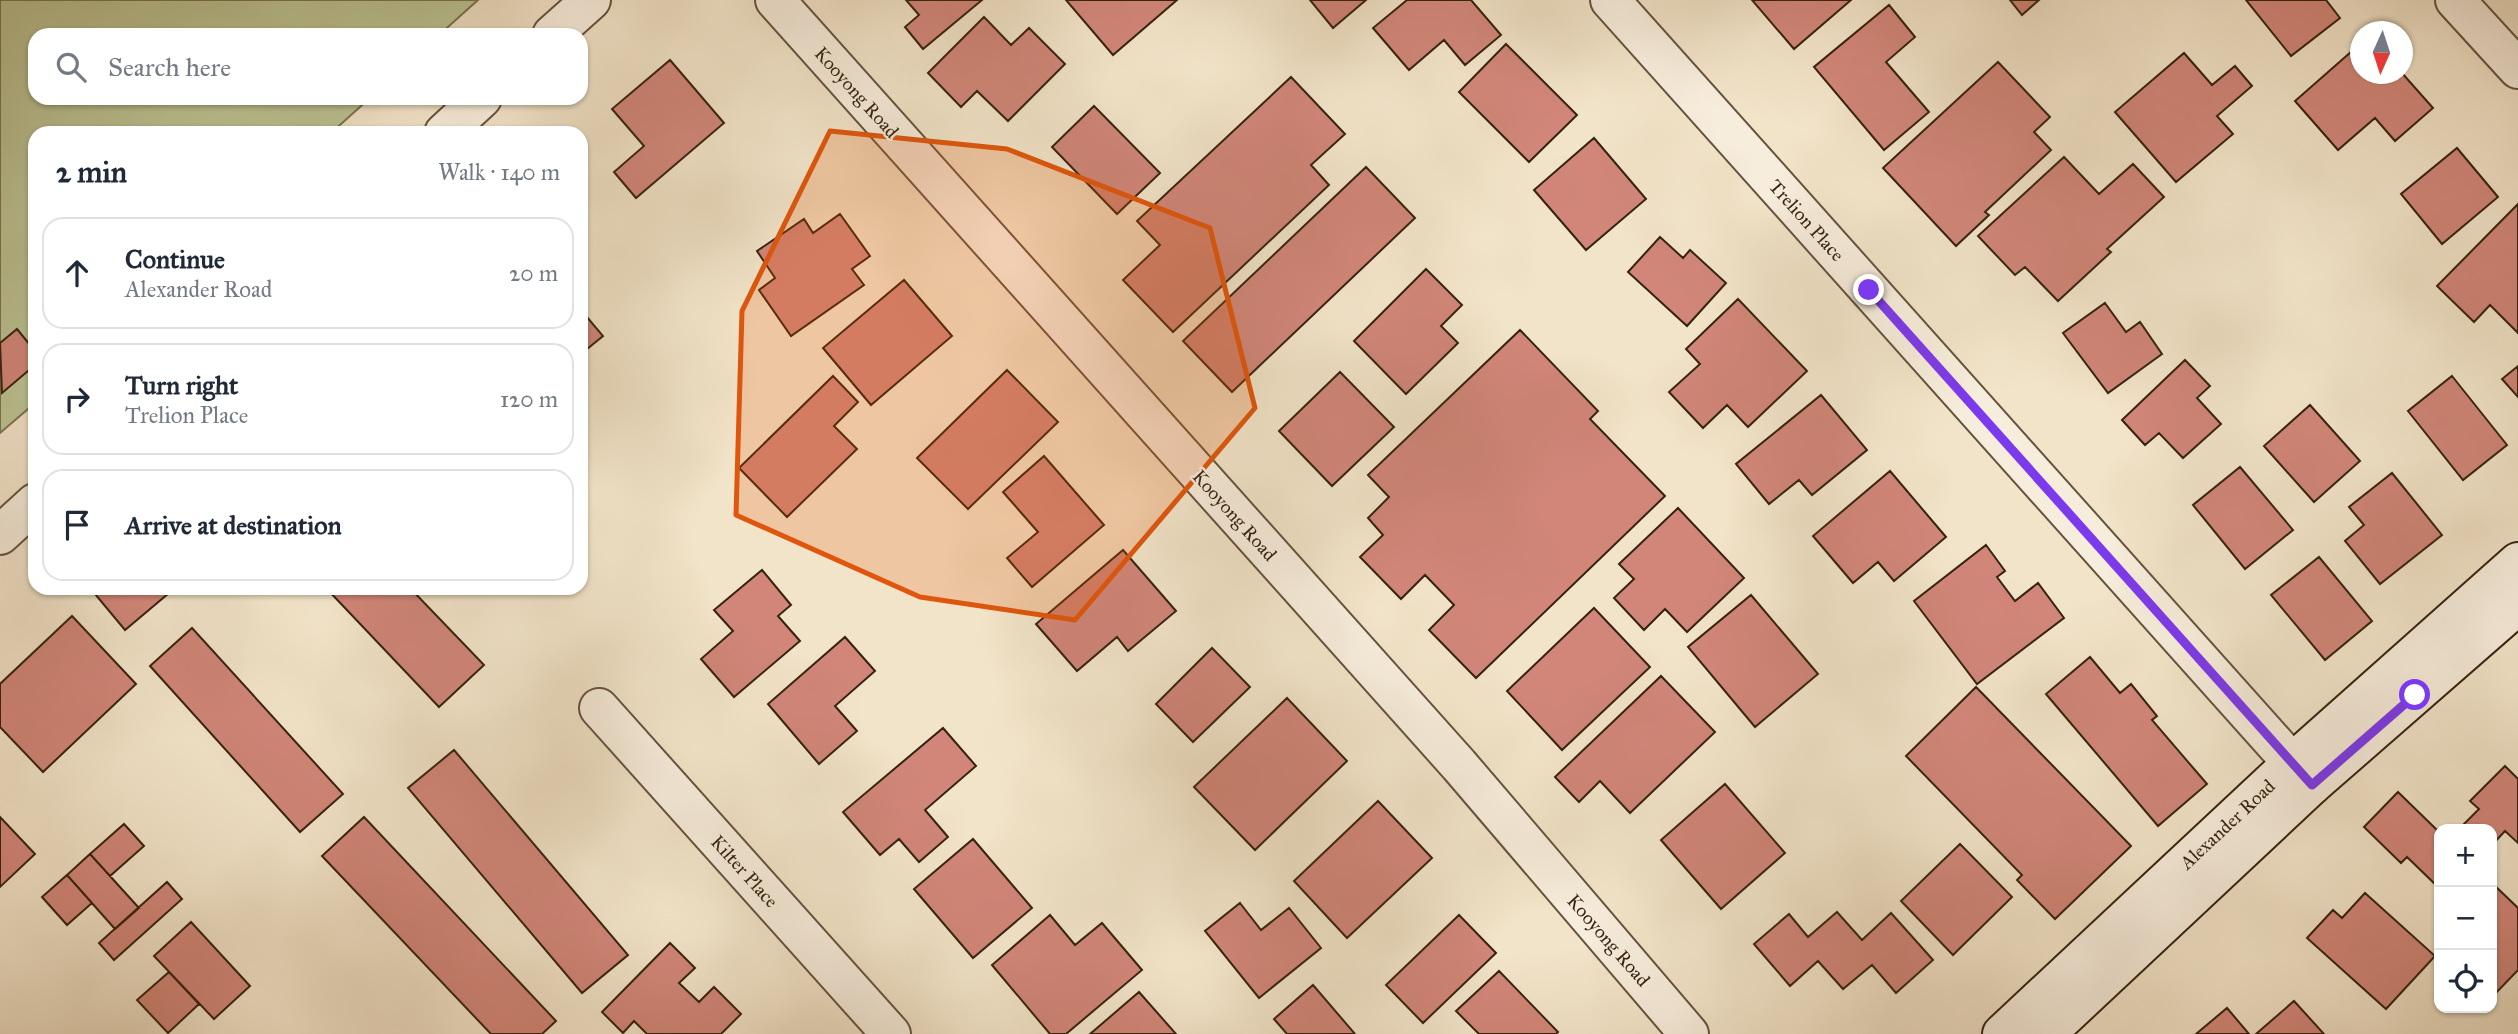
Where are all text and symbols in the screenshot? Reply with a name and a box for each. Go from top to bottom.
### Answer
north arrow [2350,21,2413,84]
search box [28,28,588,105]
street label: Kooyong Road [809,42,904,144]
icon: search [52,48,90,86]
text: Search here [108,51,231,83]
text: 2 min [56,154,127,190]
text: Walk · 140 m [438,158,560,186]
street label: Trelion Place [1764,175,1849,266]
text: Continue [125,243,225,275]
icon: ahead [58,254,96,292]
text: 20 m [509,259,558,287]
route end [1853,274,1884,305]
text: Alexander Road [125,275,272,303]
text: Turn right [125,369,238,401]
icon: right [58,380,96,418]
text: 120 m [500,385,558,413]
text: Trelion Place [125,401,248,429]
street label: Kooyong Road [1187,465,1282,567]
icon: arrive [58,506,96,544]
text: Arrive at destination [125,509,342,541]
route start [2399,679,2430,710]
street label: Alexander Road [2174,774,2280,875]
map controls [2434,824,2497,1013]
button: + [2434,824,2497,887]
street label: Kilter Place [706,830,783,912]
button: − [2434,887,2497,950]
street label: Kooyong Road [1562,890,1655,992]
button: locate [2434,950,2497,1013]

